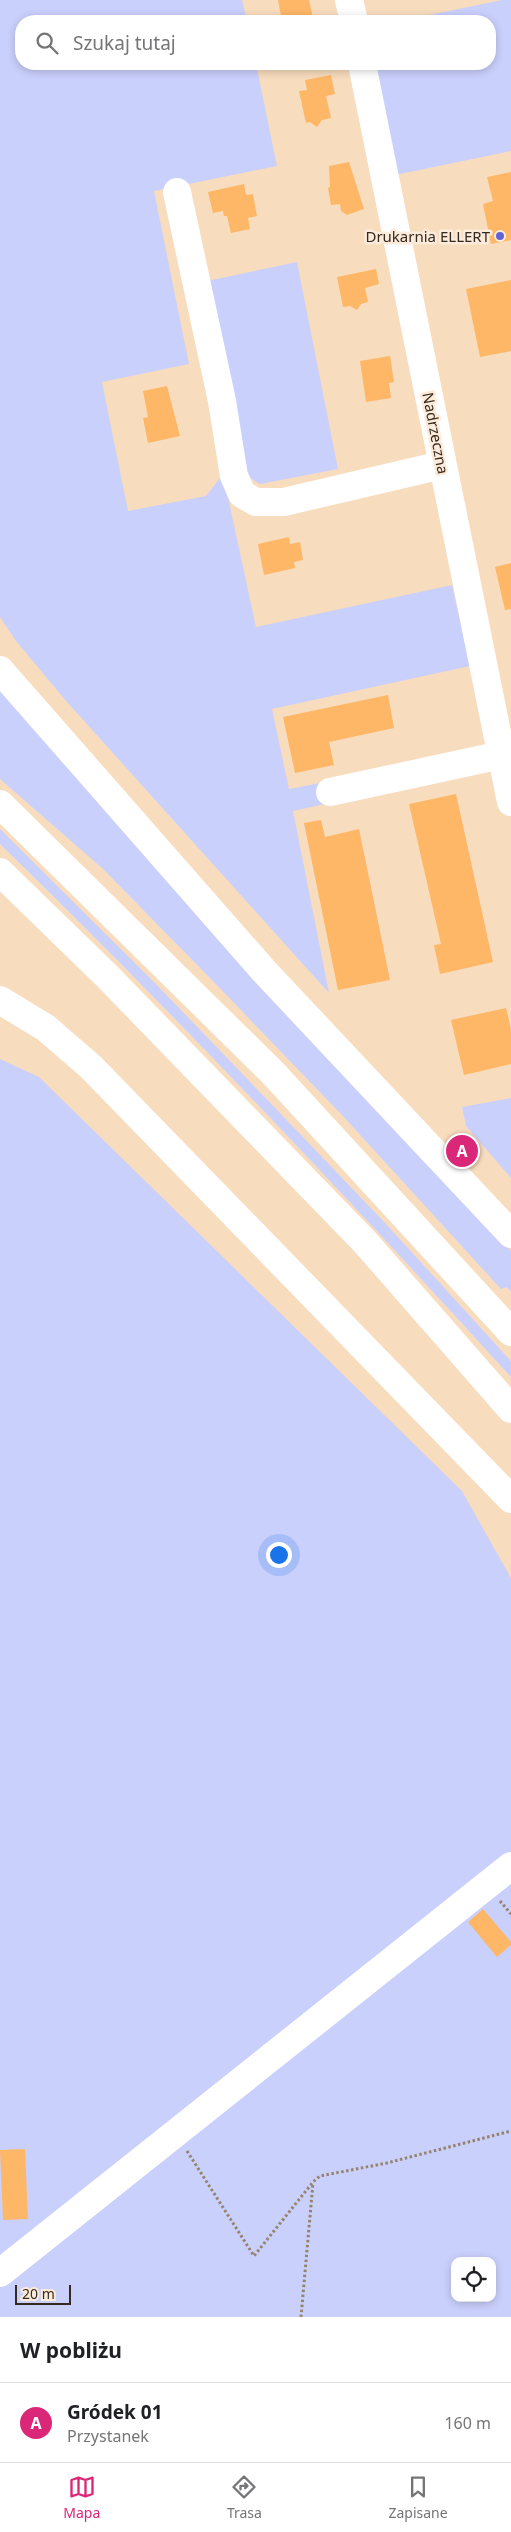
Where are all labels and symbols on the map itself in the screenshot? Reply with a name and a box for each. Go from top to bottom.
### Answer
place label: Drukarnia ELLERT [365,226,491,246]
marker: Drukarnia ELLERT [494,230,506,242]
street label: Nadrzeczna [418,391,454,475]
pin: A [446,1132,478,1170]
your location [266,1542,292,1568]
scale bar [15,2282,71,2305]

